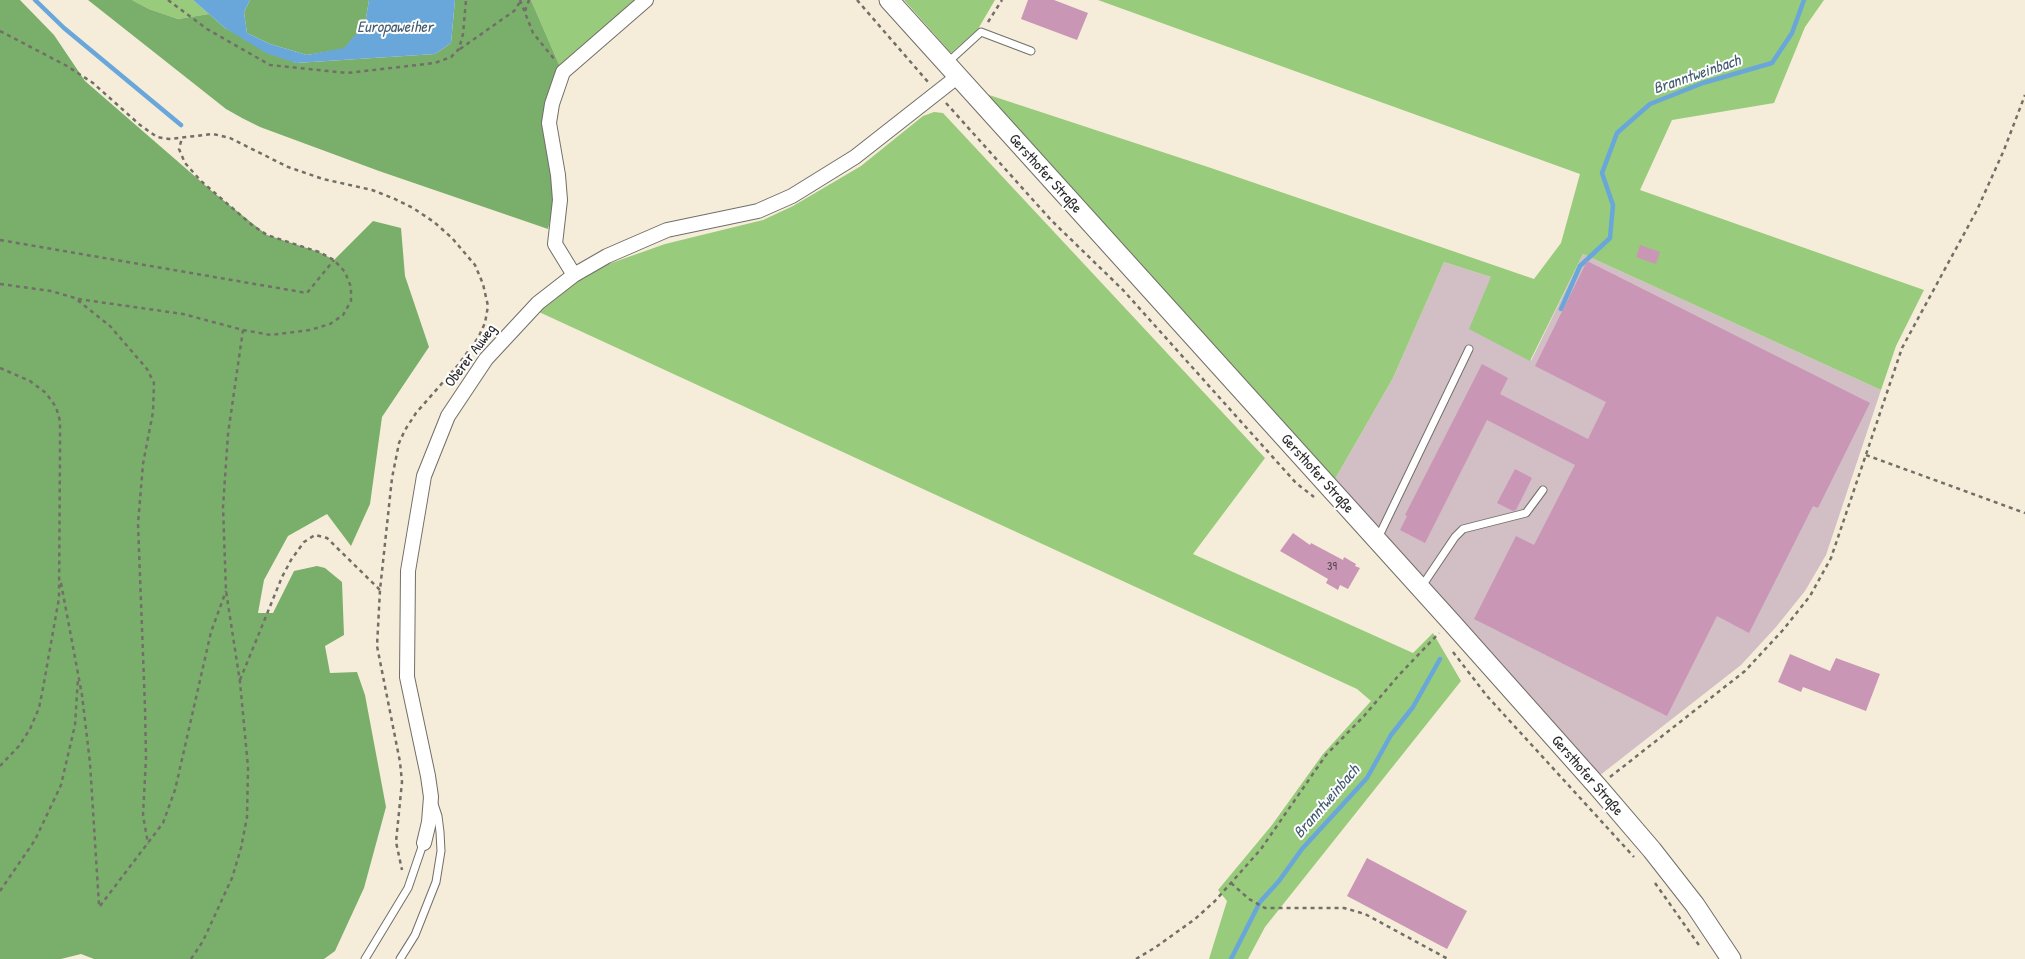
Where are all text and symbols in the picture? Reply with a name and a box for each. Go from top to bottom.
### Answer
water label: Europaweiher [357,18,433,38]
water label: Branntweinbach [1651,51,1743,99]
street label: Gersthofer Straße [1005,131,1085,217]
street label: Oberer Auweg [441,321,501,391]
street label: Gersthofer Straße [1277,431,1357,517]
house number: 39 [1327,560,1337,574]
street label: Gersthofer Straße [1547,732,1627,820]
water label: Branntweinbach [1290,761,1364,843]

